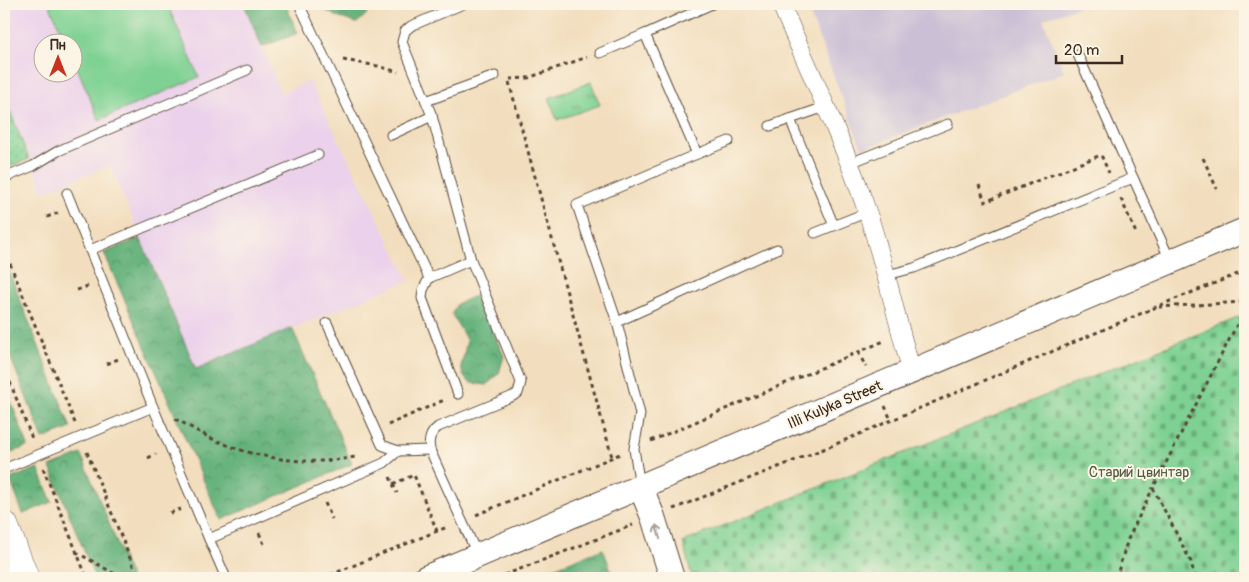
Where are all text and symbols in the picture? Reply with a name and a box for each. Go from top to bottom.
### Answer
north arrow [32,32,82,82]
scale bar [1056,32,1123,64]
text: Пн [50,37,66,54]
text: 20 m [1064,41,1099,60]
street label: Illi Kulyka Street [785,376,886,433]
park label: Старий цвинтар [1089,463,1189,482]
one-way arrow [652,525,662,541]

